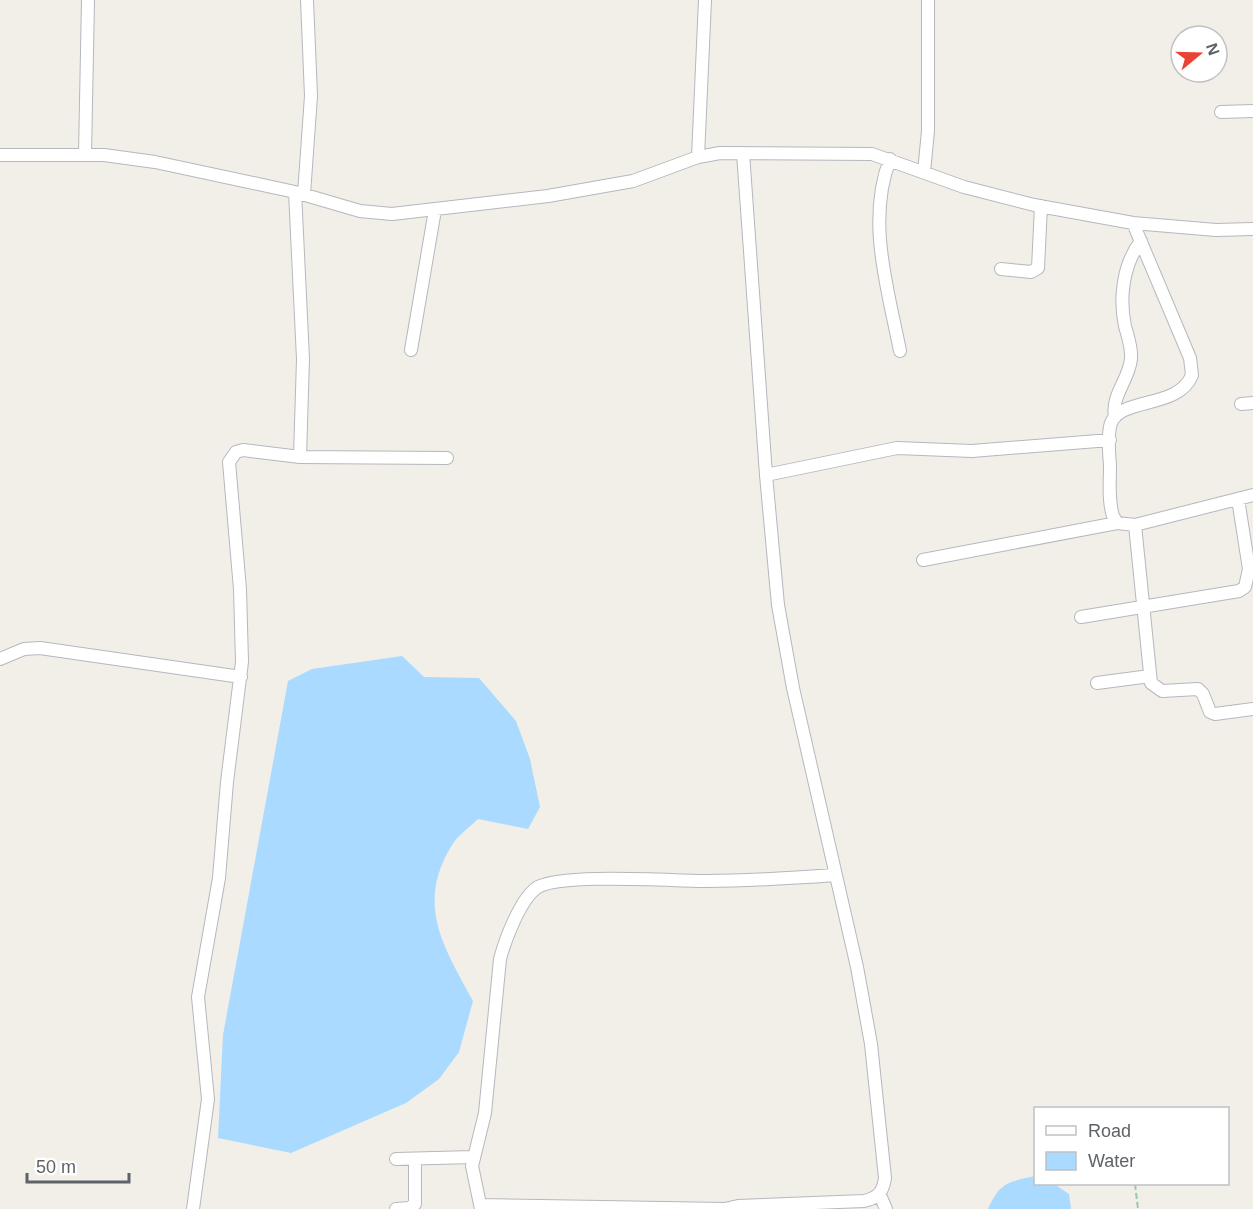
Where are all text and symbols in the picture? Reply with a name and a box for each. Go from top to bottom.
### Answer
north arrow [1169,24,1229,84]
text: N [1203,41,1223,58]
legend [1034,1107,1229,1185]
text: Road [1088,1121,1131,1141]
scale bar [27,1146,129,1184]
text: Water [1088,1151,1135,1171]
text: 50 m [36,1157,76,1177]

